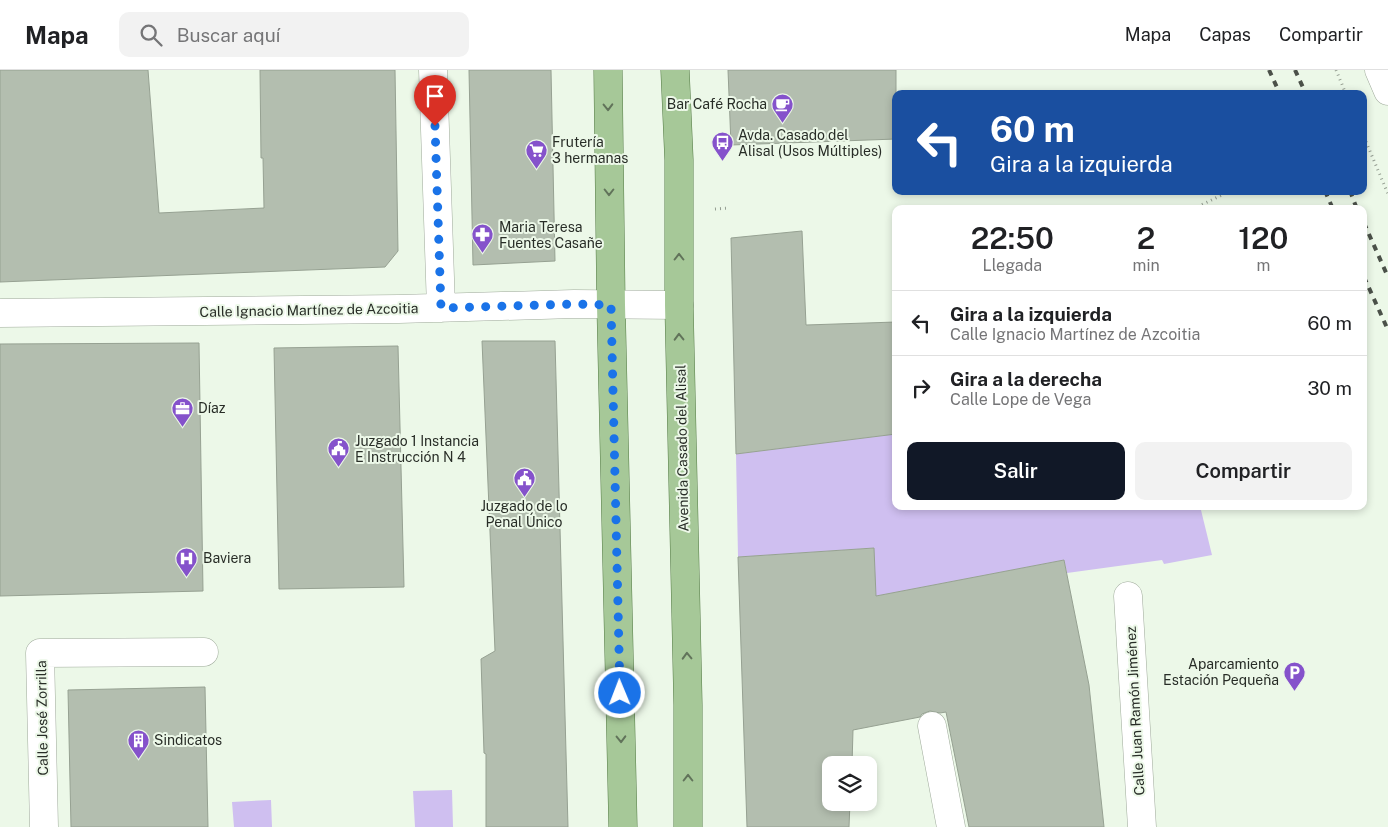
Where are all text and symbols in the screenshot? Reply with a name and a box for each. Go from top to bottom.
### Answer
search box [119,12,469,57]
text: Mapa [25,21,89,49]
icon: search [137,21,165,49]
text: Buscar aquí [177,24,280,46]
text: Mapa [1125,24,1171,45]
text: Capas [1199,24,1251,45]
text: Compartir [1279,24,1363,45]
pin [414,75,456,126]
icon: arrive [421,82,449,110]
cafe icon: Bar Café Rocha [771,92,795,123]
place label: Bar Café Rocha [667,96,767,112]
one-way arrow [603,104,613,111]
text: 60 m [990,109,1075,150]
icon: left [907,110,972,175]
place label: Avda. Casado del Alisal (Usos Múltiples) [738,127,882,159]
bus stop icon: Avda. Casado del Alisal (Usos Múltiples) [710,131,734,162]
place label: Frutería 3 hermanas [552,134,628,166]
supermarket icon: Frutería 3 hermanas [524,138,548,169]
text: Gira a la izquierda [990,151,1173,177]
one-way arrow [604,189,614,197]
place label: Maria Teresa Fuentes Casañe [499,219,603,251]
text: 22:50 [971,220,1054,256]
text: 2 [1137,220,1155,256]
text: 120 [1238,220,1288,256]
pharmacy icon: Maria Teresa Fuentes Casañe [471,223,495,254]
one-way arrow [674,252,684,260]
text: Llegada [982,256,1042,275]
text: min [1133,256,1160,275]
text: m [1256,256,1270,275]
street label: Calle Ignacio Martínez de Azcoitia [199,300,419,320]
text: Gira a la izquierda [950,303,1112,325]
icon: left [907,309,935,337]
text: 60 m [1308,312,1352,334]
text: Calle Ignacio Martínez de Azcoitia [950,325,1200,344]
one-way arrow [674,332,684,340]
street label: Avenida Casado del Alisal [673,364,691,532]
text: Gira a la derecha [950,368,1102,390]
icon: right [907,374,935,402]
text: 30 m [1307,377,1352,399]
text: Calle Lope de Vega [950,390,1091,409]
office icon: Díaz [170,396,194,427]
place label: Díaz [198,400,226,416]
place label: Juzgado 1 Instancia E Instrucción N 4 [355,433,479,465]
public building icon: Juzgado 1 Instancia E Instrucción N 4 [327,437,351,468]
button: Salir [907,442,1125,500]
button: Compartir [1135,442,1352,500]
public building icon: Juzgado de lo Penal Único [512,466,536,497]
place label: Juzgado de lo Penal Único [480,498,568,530]
hospital icon: Baviera [175,546,199,577]
place label: Baviera [203,550,251,566]
street label: Calle Juan Ramón Jiménez [1123,626,1147,796]
one-way arrow [682,652,692,660]
place label: Aparcamiento Estación Pequeña [1163,656,1279,688]
street label: Calle José Zorrilla [33,660,51,776]
parking icon: Aparcamiento Estación Pequeña [1283,660,1307,691]
position arrow [593,666,645,718]
building icon: Sindicatos [126,728,150,759]
place label: Sindicatos [154,732,222,748]
one-way arrow [616,736,626,743]
map controls [822,756,877,811]
button: layers [822,756,877,811]
one-way arrow [683,774,693,782]

